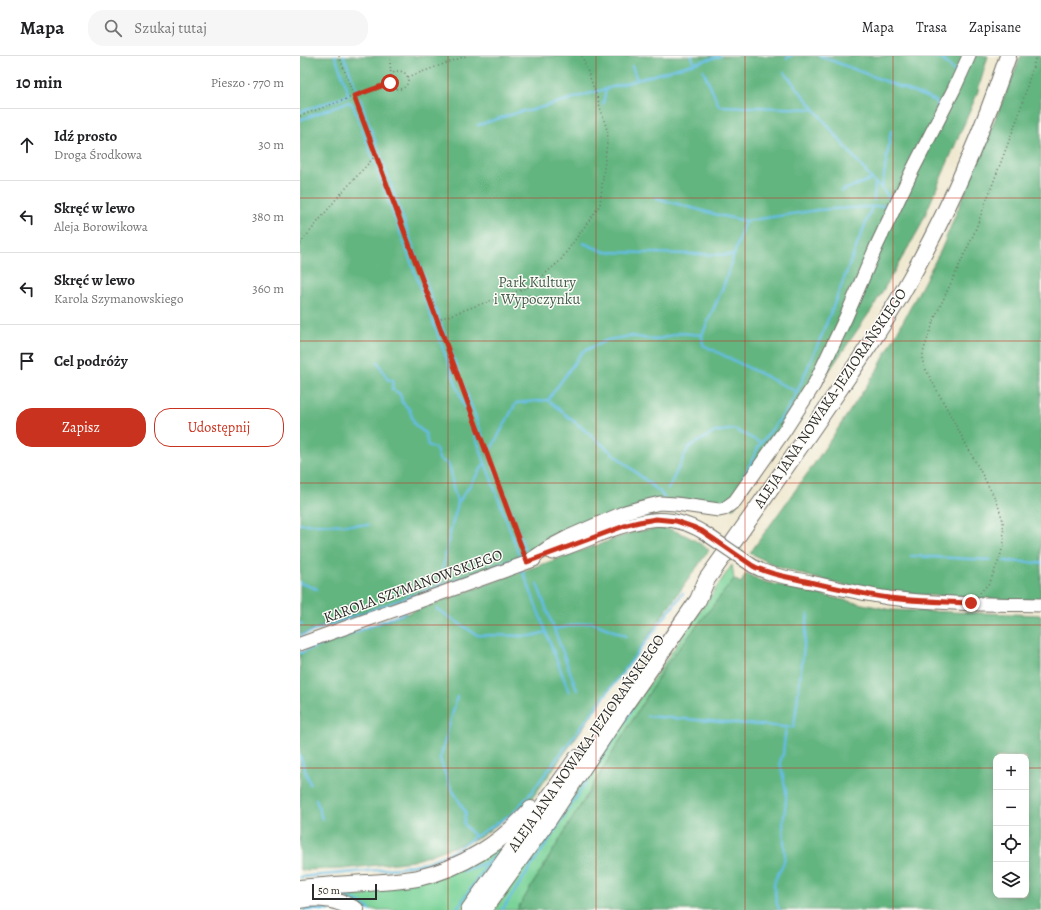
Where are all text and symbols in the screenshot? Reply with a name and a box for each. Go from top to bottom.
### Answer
search box [88,10,368,46]
text: Mapa [20,15,64,41]
icon: search [102,17,124,39]
text: Szukaj tutaj [134,18,207,38]
text: Mapa [862,18,894,37]
text: Trasa [916,18,947,37]
text: Zapisane [969,18,1021,37]
text: 10 min [16,71,62,94]
text: Pieszo · 770 m [211,74,284,91]
route start [381,74,399,92]
text: Idź prosto [54,126,117,146]
icon: ahead [16,134,38,156]
text: 30 m [258,136,284,153]
text: Droga Środkowa [54,146,142,163]
text: Skręć w lewo [54,198,135,218]
icon: left [16,206,38,228]
text: 380 m [252,208,284,225]
text: Aleja Borowikowa [54,218,148,235]
text: Skręć w lewo [54,270,135,290]
park label: Park Kultury i Wypoczynku [494,272,581,309]
icon: left [16,278,38,300]
text: 360 m [252,280,284,297]
street label: ALEJA JANA NOWAKA-JEZIORAŃSKIEGO [748,284,911,513]
text: Karola Szymanowskiego [54,290,183,307]
icon: arrive [16,350,38,372]
text: Cel podróży [54,351,128,371]
button: Zapisz [16,408,146,447]
button: Udostępnij [154,408,284,447]
street label: KAROLA SZYMANOWSKIEGO [321,544,505,628]
route end [962,594,980,612]
street label: ALEJA JANA NOWAKA-JEZIORAŃSKIEGO [502,630,669,856]
map controls [993,754,1029,898]
button: + [993,754,1029,790]
button: − [993,790,1029,826]
button: locate [993,826,1029,862]
button: layers [993,862,1029,898]
scale bar [312,882,377,901]
text: 50 m [318,883,340,898]

